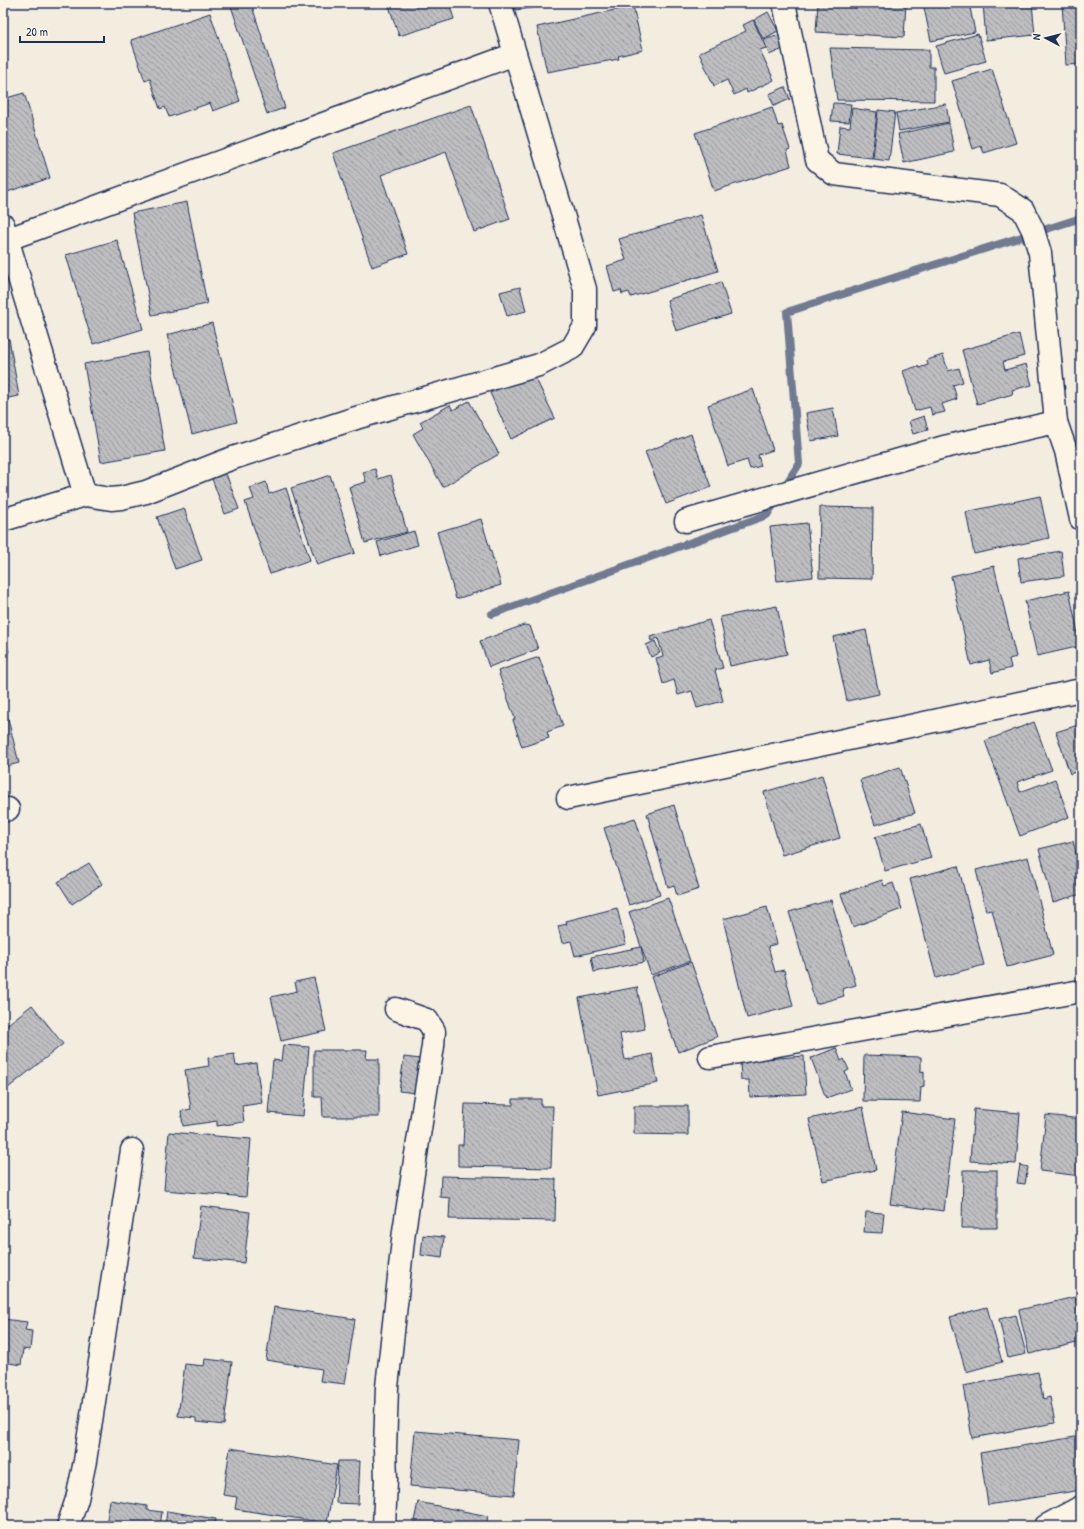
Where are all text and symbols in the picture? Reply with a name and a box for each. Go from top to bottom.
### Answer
scale bar [20,18,104,44]
north arrow [1026,18,1066,58]
text: 20 m [26,23,48,40]
text: N [1029,33,1043,41]

